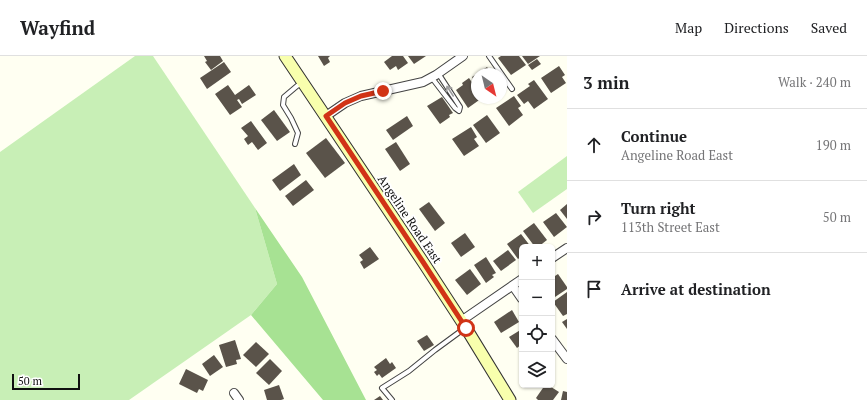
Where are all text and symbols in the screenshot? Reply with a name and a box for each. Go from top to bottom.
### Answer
text: Wayfind [20,15,95,40]
text: Map [675,18,702,37]
text: Directions [724,18,789,37]
text: Saved [811,18,847,37]
north arrow [471,68,507,104]
text: 3 min [583,71,630,94]
text: Walk · 240 m [778,73,851,91]
route end [374,82,392,100]
one-way arrow [446,86,454,97]
text: Continue [621,126,687,146]
icon: ahead [583,134,605,156]
text: 190 m [816,136,851,154]
text: Angeline Road East [621,146,733,164]
street label: Angeline Road East [375,172,445,266]
text: Turn right [621,198,696,218]
icon: right [583,206,605,228]
text: 50 m [823,208,851,226]
text: 113th Street East [621,218,720,236]
map controls [519,244,555,388]
button: + [519,244,555,280]
icon: arrive [583,278,605,300]
text: Arrive at destination [621,279,771,299]
button: − [519,280,555,316]
button: locate [519,316,555,352]
route start [457,319,475,337]
button: layers [519,352,555,388]
scale bar [12,372,80,391]
text: 50 m [18,374,42,388]

